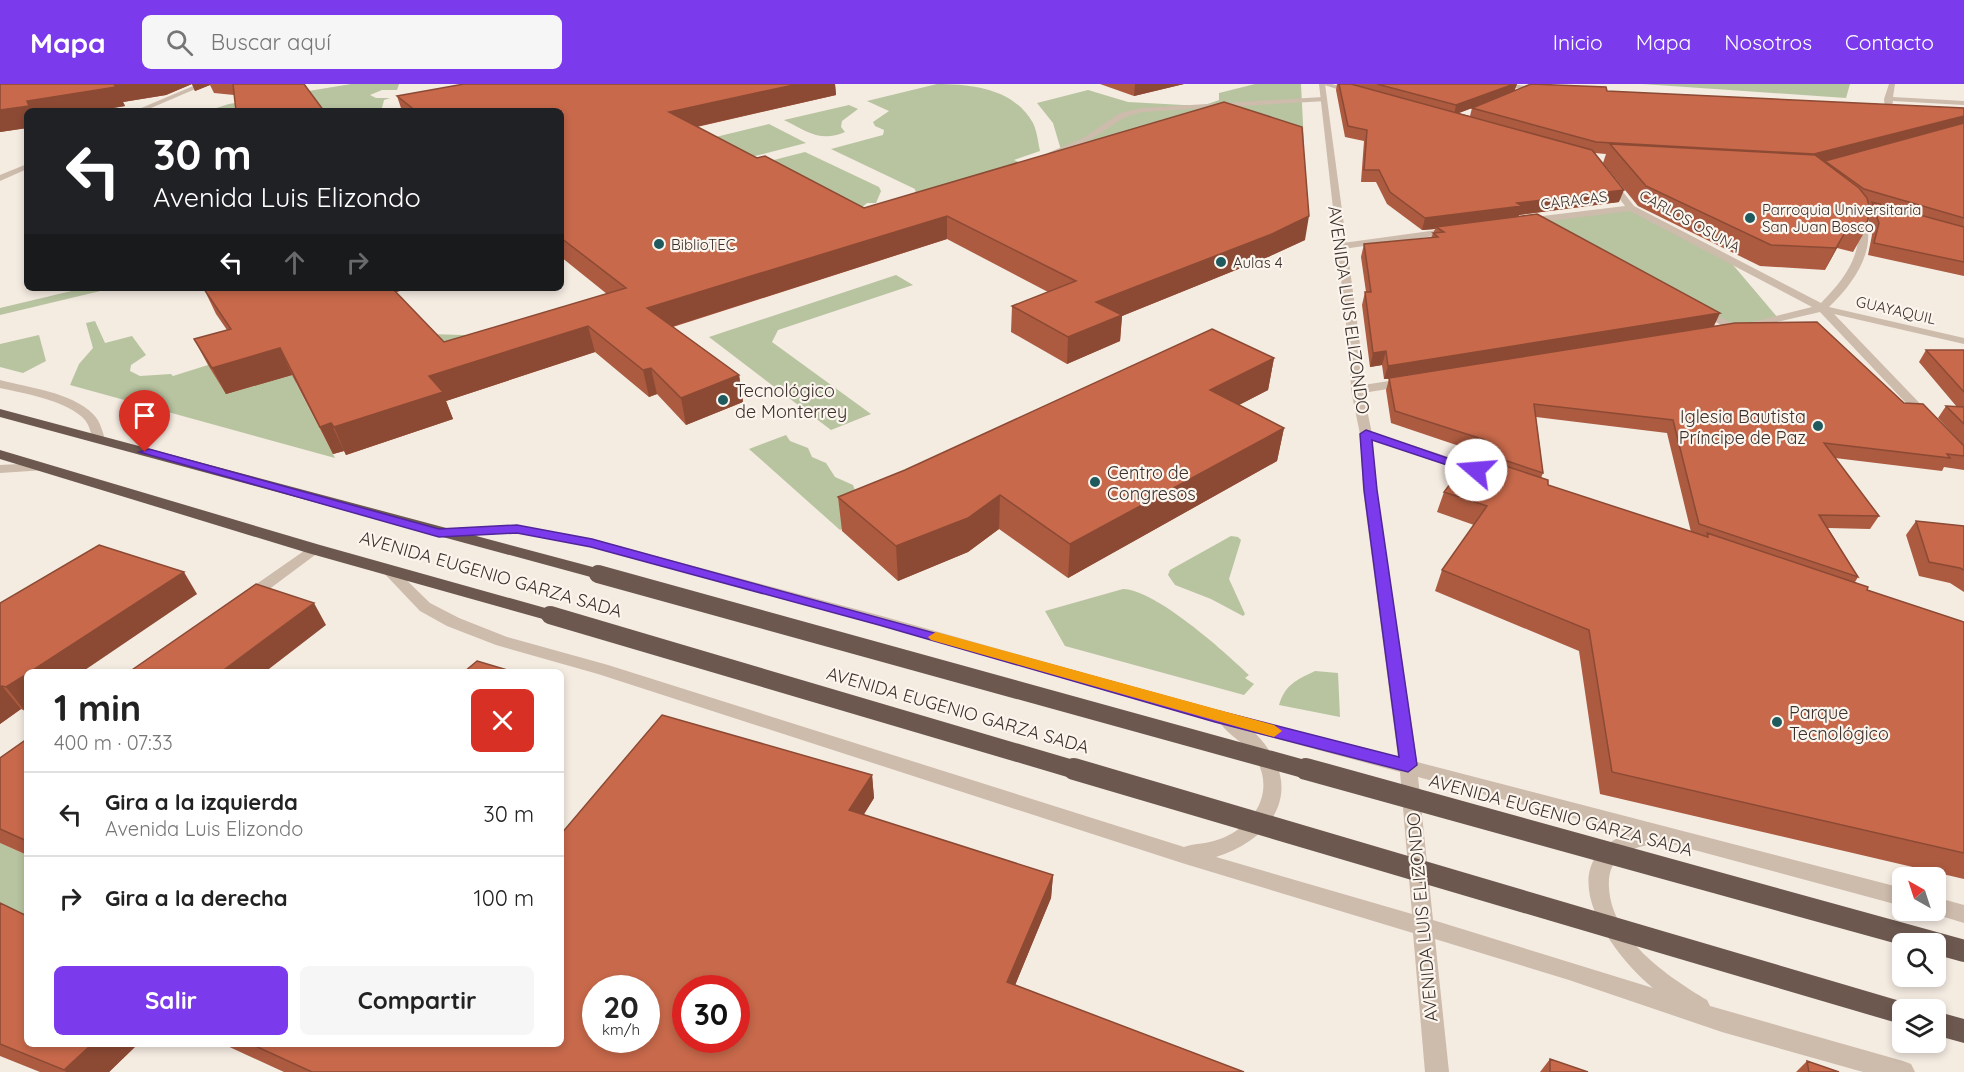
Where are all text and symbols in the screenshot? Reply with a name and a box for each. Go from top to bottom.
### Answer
search box [142,15,562,69]
text: Mapa [30,25,106,60]
icon: search [163,26,196,59]
text: Buscar aquí [211,28,331,56]
text: Inicio [1553,29,1603,55]
text: Mapa [1636,29,1691,55]
text: Nosotros [1724,29,1812,55]
text: Contacto [1845,29,1934,55]
text: 30 m [153,128,252,181]
icon: left [54,132,132,210]
text: Avenida Luis Elizondo [153,180,421,214]
street label: CARLOS OSUNA [1636,185,1744,257]
street label: CARACAS [1540,186,1608,214]
place label: Parroquia Universitaria San Juan Bosco [1762,200,1921,236]
street label: AVENIDA LUIS ELIZONDO [1323,204,1375,416]
marker: Parroquia Universitaria San Juan Bosco [1743,211,1757,225]
place label: BiblioTEC [671,235,736,254]
marker: BiblioTEC [652,237,666,251]
icon: left [215,246,248,279]
icon: ahead [278,246,311,279]
icon: right [341,246,374,279]
place label: Aulas 4 [1233,253,1283,272]
marker: Aulas 4 [1214,255,1228,269]
street label: GUAYAQUIL [1854,292,1938,328]
place label: Tecnológico de Monterrey [735,379,847,423]
pin [119,390,170,452]
marker: Tecnológico de Monterrey [716,393,730,407]
icon: arrive [128,399,161,432]
place label: Iglesia Bautista Príncipe de Paz [1679,405,1806,449]
marker: Iglesia Bautista Príncipe de Paz [1811,419,1825,433]
position arrow [1444,438,1508,502]
place label: Centro de Congresos [1107,461,1196,505]
marker: Centro de Congresos [1088,475,1102,489]
street label: AVENIDA EUGENIO GARZA SADA [357,525,625,623]
street label: AVENIDA EUGENIO GARZA SADA [824,661,1092,759]
text: 1 min [54,685,141,730]
button: close [471,689,534,752]
place label: Parque Tecnológico [1789,701,1889,745]
marker: Parque Tecnológico [1770,715,1784,729]
text: 400 m · 07:33 [54,730,173,755]
street label: AVENIDA EUGENIO GARZA SADA [1427,769,1696,861]
text: Gira a la izquierda [105,788,298,816]
icon: left [54,798,87,831]
text: 30 m [483,800,534,828]
street label: AVENIDA LUIS ELIZONDO [1401,811,1443,1023]
text: Avenida Luis Elizondo [105,816,303,841]
north arrow [1892,867,1946,921]
map controls [1892,867,1946,1053]
icon: right [54,882,87,915]
text: Gira a la derecha [105,884,288,912]
text: 100 m [474,884,534,912]
button: search [1892,933,1946,987]
button: Salir [54,966,288,1035]
button: Compartir [300,966,534,1035]
speed limit sign: 30 [672,975,750,1053]
text: 20 [603,988,639,1026]
button: layers [1892,999,1946,1053]
text: km/h [602,1020,640,1039]

